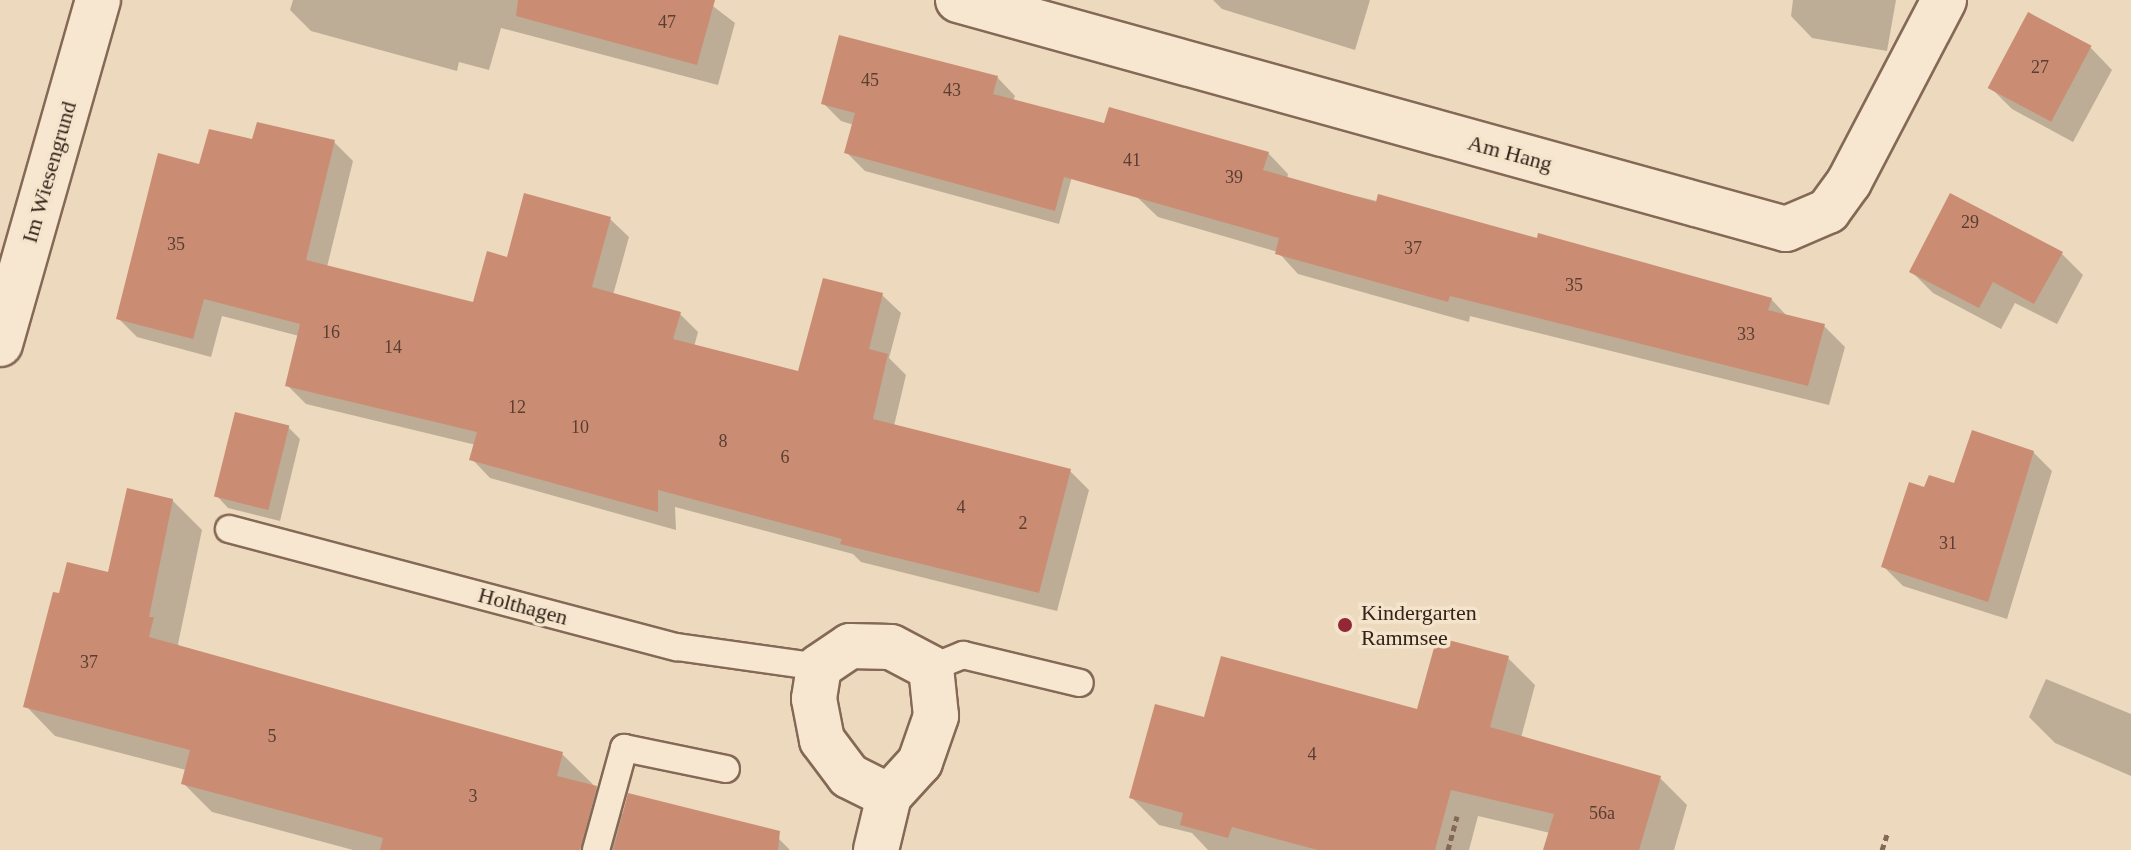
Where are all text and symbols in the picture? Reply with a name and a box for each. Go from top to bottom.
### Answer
house number: 47 [658,11,676,33]
house number: 27 [2031,56,2049,78]
house number: 45 [861,69,879,91]
house number: 43 [943,79,961,101]
street label: Im Wiesengrund [16,98,82,246]
street label: Am Hang [1465,129,1555,177]
house number: 41 [1123,149,1141,171]
house number: 39 [1225,166,1243,188]
house number: 29 [1961,211,1979,233]
house number: 35 [167,233,185,255]
house number: 37 [1404,237,1422,259]
house number: 35 [1565,274,1583,296]
house number: 16 [322,321,340,343]
house number: 33 [1737,323,1755,345]
house number: 14 [384,336,402,358]
house number: 12 [508,396,526,418]
house number: 10 [571,416,589,438]
house number: 8 [718,430,728,452]
house number: 6 [780,446,790,468]
house number: 4 [956,496,966,518]
house number: 2 [1018,512,1028,534]
house number: 31 [1939,532,1957,554]
street label: Holthagen [475,581,571,631]
place label: Kindergarten Rammsee [1361,599,1477,650]
marker: Kindergarten Rammsee [1336,616,1354,634]
house number: 37 [80,651,98,673]
house number: 5 [268,725,276,747]
house number: 4 [1308,743,1316,765]
house number: 3 [468,785,478,807]
house number: 56a [1589,802,1615,824]

